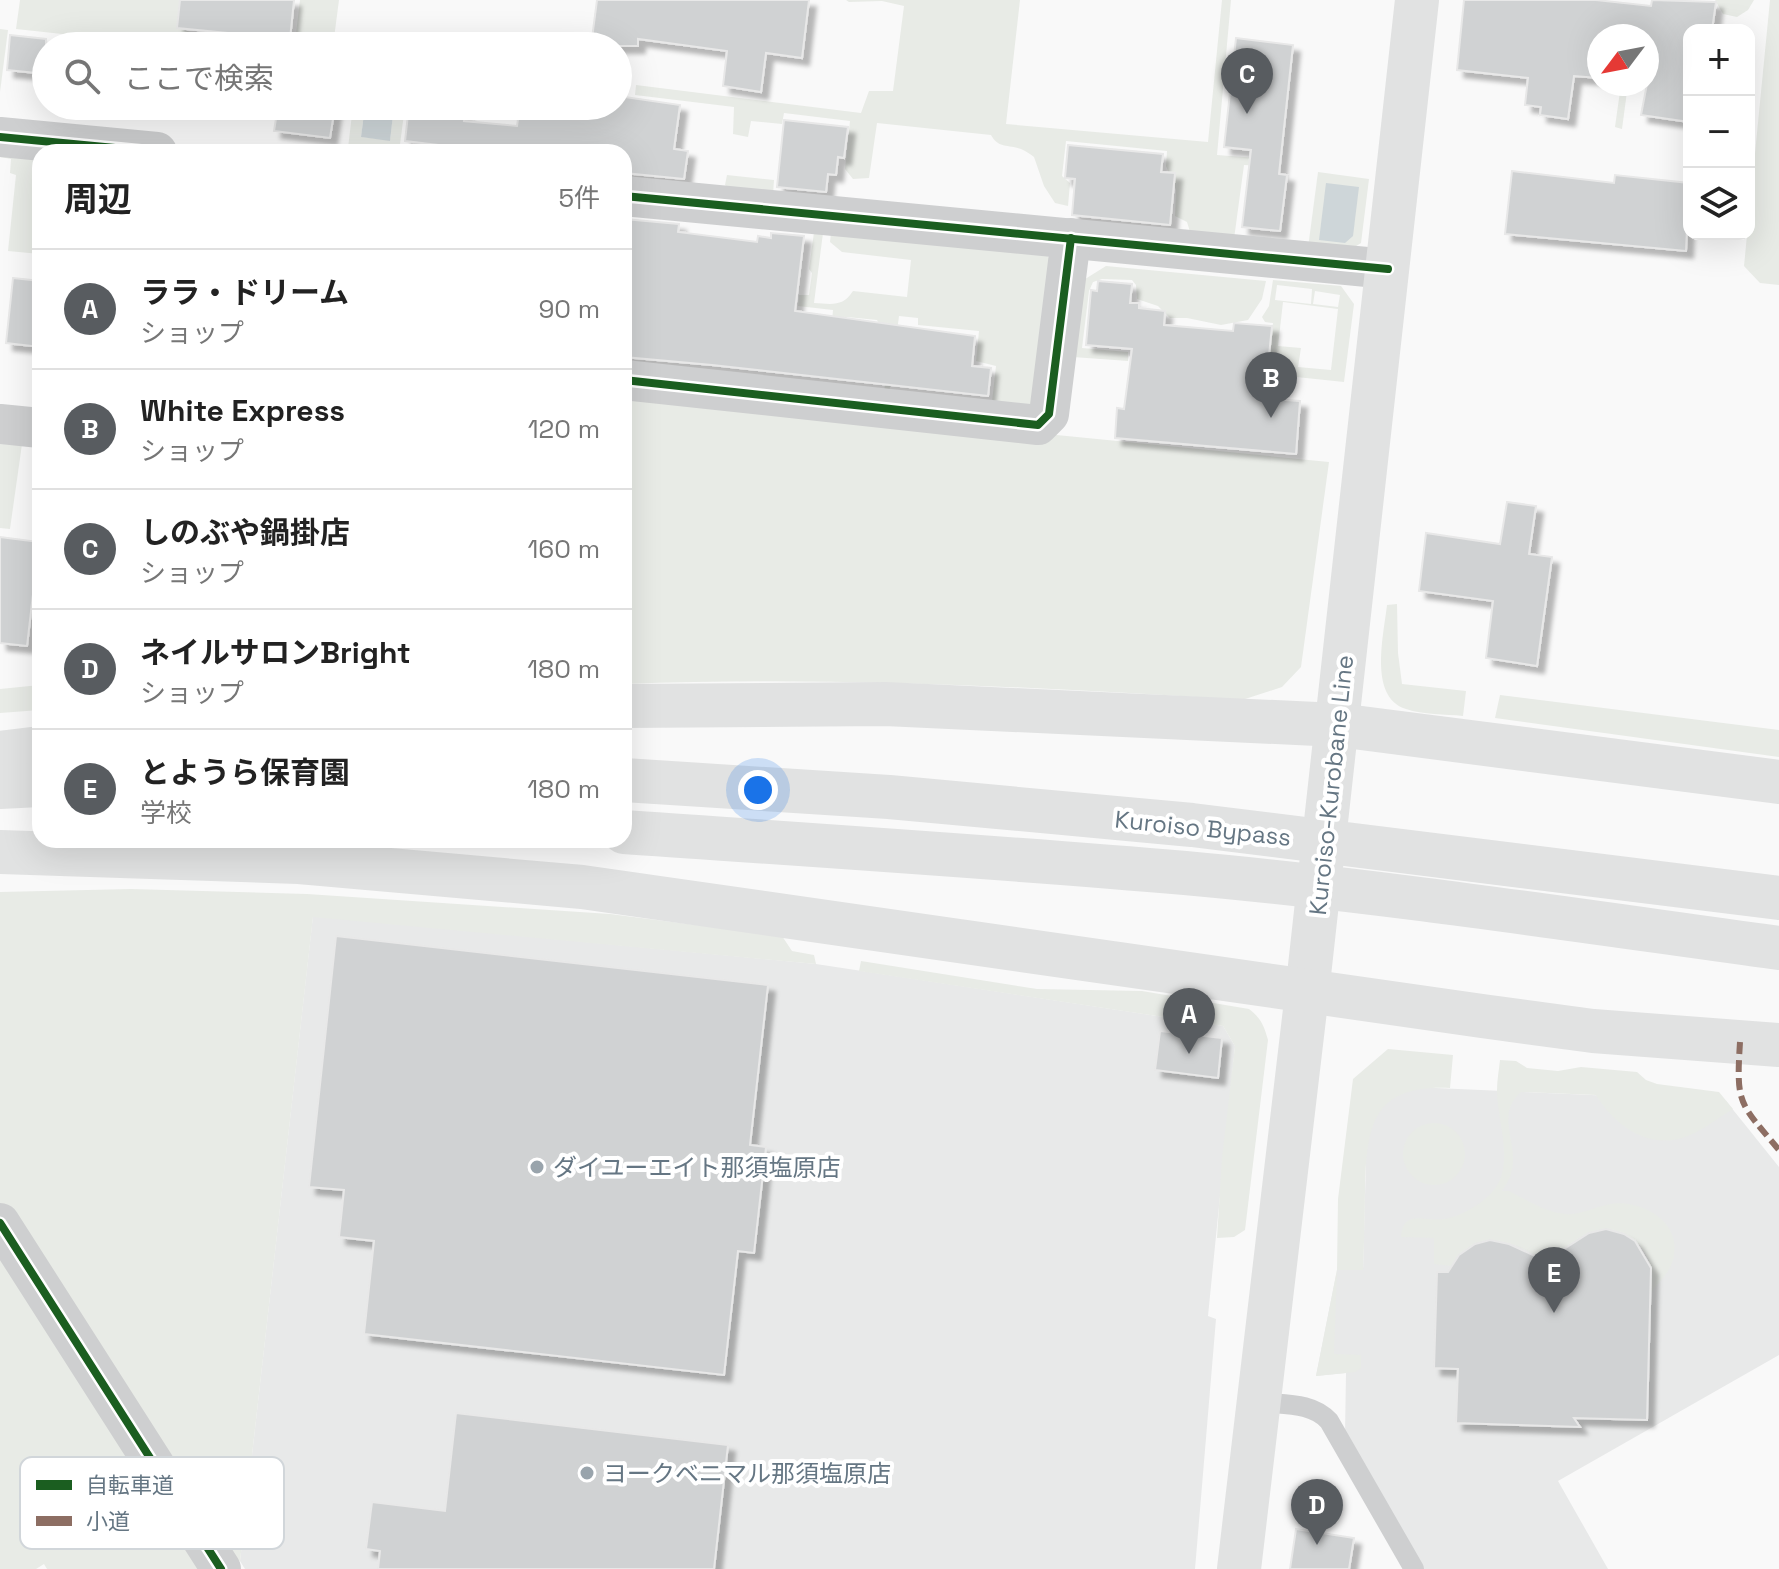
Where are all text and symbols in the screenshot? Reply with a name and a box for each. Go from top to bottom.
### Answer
north arrow [1587,24,1659,96]
map controls [1683,24,1755,240]
button: + [1683,24,1755,96]
search box [32,32,632,120]
pin: C [1221,48,1273,114]
icon: search [60,54,104,98]
text: ここで検索 [124,59,274,98]
button: − [1683,96,1755,168]
button: layers [1683,168,1755,240]
text: 周辺 [64,178,132,221]
text: 5件 [558,181,600,215]
text: ララ・ドリーム [140,273,349,312]
text: A [82,292,98,326]
text: 90 m [538,292,600,326]
text: ショップ [140,316,244,350]
pin: B [1245,352,1297,418]
text: White Express [140,391,345,430]
text: B [81,412,99,446]
text: 120 m [528,412,600,446]
text: ショップ [140,434,244,468]
text: しのぶや鍋掛店 [140,513,350,552]
text: C [82,532,98,566]
text: 160 m [528,532,600,566]
text: ショップ [140,556,244,590]
text: ネイルサロンBright [140,633,411,672]
text: D [81,652,99,686]
text: 180 m [527,652,600,686]
street label: Kuroiso-Kurobane Line [1302,653,1360,917]
text: ショップ [140,676,244,710]
text: とようら保育園 [140,753,350,792]
your location [738,770,778,810]
text: E [83,772,97,806]
text: 180 m [527,772,600,806]
text: 学校 [140,796,192,830]
street label: Kuroiso Bypass [1113,803,1293,853]
pin: A [1163,988,1215,1054]
place label: ダイユーエイト那須塩原店 [553,1152,841,1183]
marker: ダイユーエイト那須塩原店 [528,1158,546,1176]
pin: E [1528,1247,1580,1313]
legend [20,1457,284,1549]
place label: ヨークベニマル那須塩原店 [603,1458,891,1489]
marker: ヨークベニマル那須塩原店 [578,1464,596,1482]
text: 自転車道 [86,1471,174,1499]
pin: D [1291,1479,1343,1545]
text: 小道 [86,1507,130,1535]

